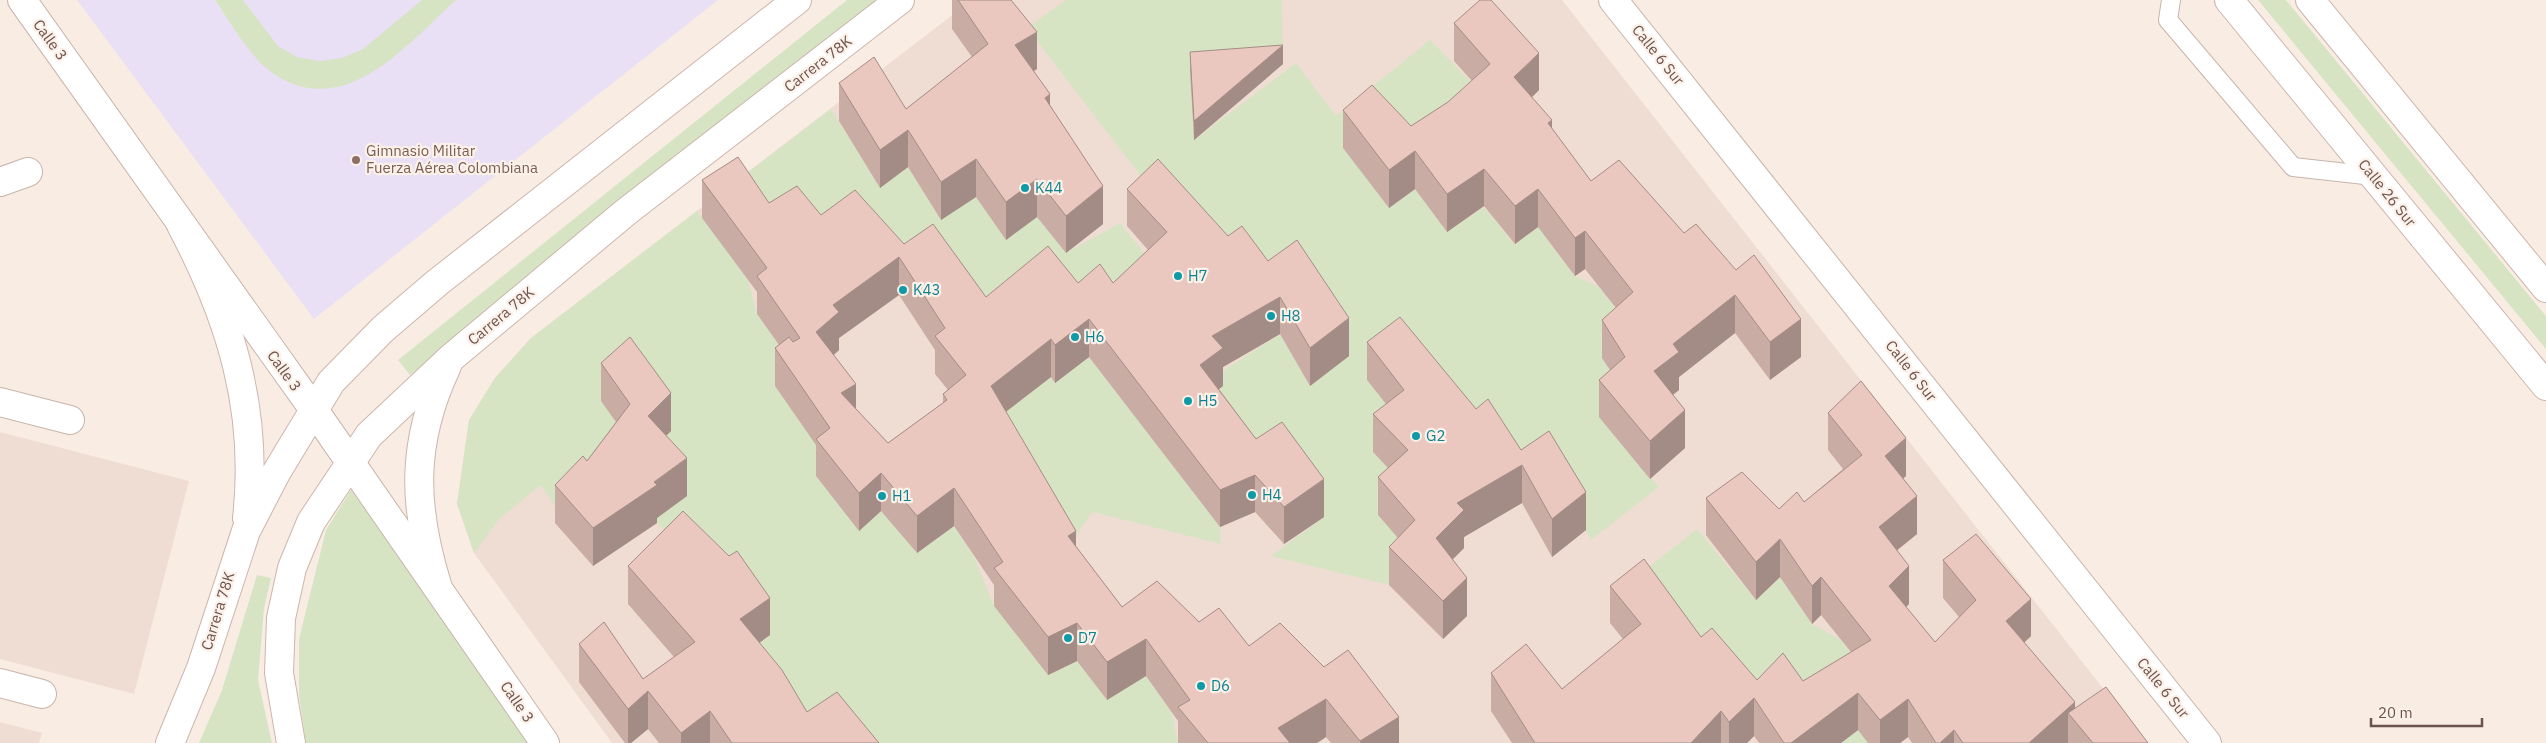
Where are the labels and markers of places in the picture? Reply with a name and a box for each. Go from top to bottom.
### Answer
place label: Gimnasio Militar Fuerza Aérea Colombiana [366,141,538,177]
marker: Gimnasio Militar Fuerza Aérea Colombiana [350,154,362,166]
place label: K44 [1035,178,1063,197]
marker: K44 [1019,182,1031,194]
place label: H7 [1188,266,1208,285]
marker: H7 [1172,270,1184,282]
place label: K43 [913,280,941,299]
marker: K43 [897,284,909,296]
place label: H8 [1281,306,1301,325]
marker: H8 [1265,310,1277,322]
place label: H6 [1085,327,1105,346]
marker: H6 [1069,331,1081,343]
place label: H5 [1198,391,1218,410]
marker: H5 [1182,395,1194,407]
place label: G2 [1426,426,1445,445]
marker: G2 [1410,430,1422,442]
place label: H4 [1262,485,1282,504]
place label: H1 [892,486,912,505]
marker: H4 [1246,489,1258,501]
marker: H1 [876,490,888,502]
place label: D7 [1078,628,1097,647]
marker: D7 [1062,632,1074,644]
place label: D6 [1211,676,1230,695]
marker: D6 [1195,680,1207,692]

